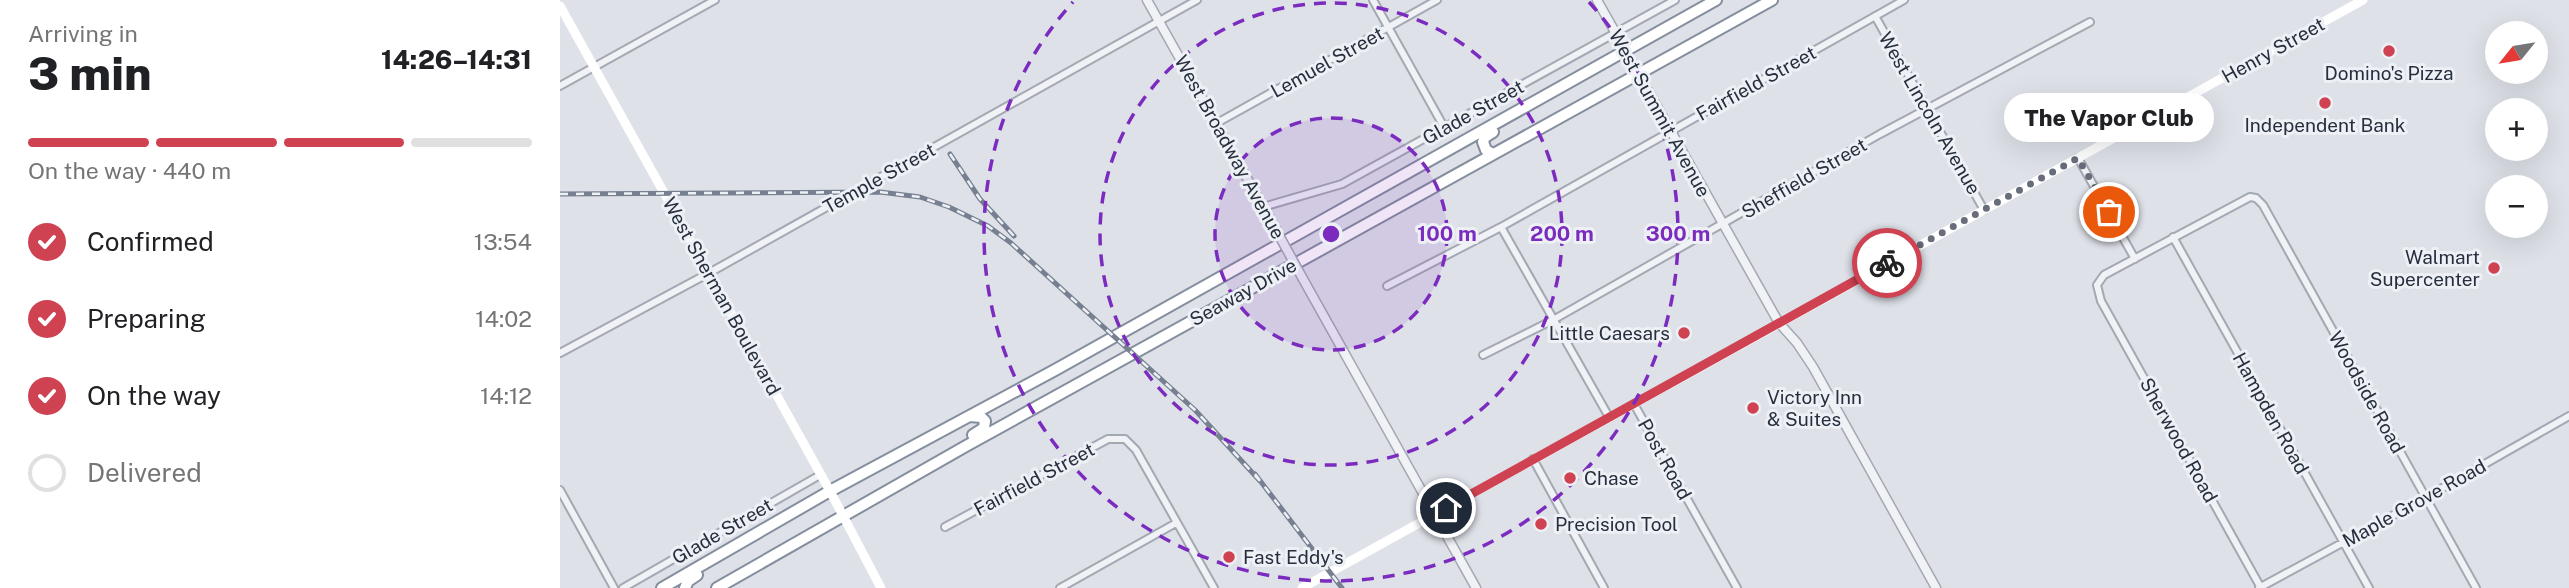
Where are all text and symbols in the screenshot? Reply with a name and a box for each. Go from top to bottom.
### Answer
street label: Henry Street [2218,13,2328,87]
text: Arriving in [28,20,138,47]
north arrow [2485,21,2548,84]
map controls [2485,21,2548,238]
street label: Lemuel Street [1267,22,1387,102]
street label: West Summit Avenue [1605,25,1715,201]
street label: West Lincoln Avenue [1875,28,1985,198]
street label: Fairfield Street [1692,41,1820,125]
marker: Domino's Pizza [2381,43,2397,59]
text: 14:26–14:31 [381,44,532,75]
text: 3 min [28,46,152,100]
street label: West Broadway Avenue [1170,51,1290,243]
place label: Domino's Pizza [2325,62,2453,84]
street label: Glade Street [1419,75,1527,149]
callout: The Vapor Club [2004,93,2214,142]
marker: Independent Bank [2317,95,2333,111]
button: + [2485,98,2548,161]
text: The Vapor Club [2024,104,2194,131]
place label: Independent Bank [2244,114,2406,136]
street label: Sheffield Street [1738,133,1870,223]
street label: Temple Street [819,138,939,218]
text: On the way · 440 m [28,157,231,184]
button: − [2485,175,2548,238]
pin [2079,182,2139,242]
street label: West Sherman Boulevard [658,193,786,399]
icon: bag [2090,193,2128,231]
text: 100 m [1417,221,1477,246]
text: 200 m [1530,221,1594,246]
text: 300 m [1646,221,1710,246]
centre of rings [1319,222,1343,246]
icon: check [28,223,66,261]
text: Confirmed [87,226,214,257]
text: 13:54 [474,228,532,255]
courier [1852,228,1922,298]
icon: bike [1868,244,1906,282]
place label: Walmart Supercenter [2370,246,2480,290]
street label: Seaway Drive [1186,254,1300,330]
marker: Walmart Supercenter [2486,260,2502,276]
icon: check [28,300,66,338]
text: Preparing [87,303,206,334]
text: 14:02 [475,305,532,332]
place label: Little Caesars [1549,322,1670,344]
marker: Little Caesars [1676,325,1692,341]
street label: Woodside Road [2324,327,2410,457]
street label: Hampden Road [2229,348,2313,478]
street label: Sherwood Road [2136,374,2222,506]
icon: check [28,377,66,415]
text: On the way [87,380,221,411]
text: 14:12 [480,382,532,409]
place label: Victory Inn & Suites [1767,386,1862,430]
marker: Victory Inn & Suites [1745,400,1761,416]
street label: Post Road [1634,415,1696,503]
street label: Fairfield Street [970,438,1098,520]
street label: Maple Grove Road [2338,454,2490,552]
text: Delivered [87,457,202,488]
place label: Chase [1584,467,1639,489]
marker: Chase [1562,470,1578,486]
pin [1416,478,1476,538]
icon: home [1427,489,1465,527]
street label: Glade Street [668,493,776,569]
place label: Precision Tool [1555,513,1678,535]
marker: Precision Tool [1533,516,1549,532]
place label: Fast Eddy's [1243,546,1344,568]
marker: Fast Eddy's [1221,549,1237,565]

